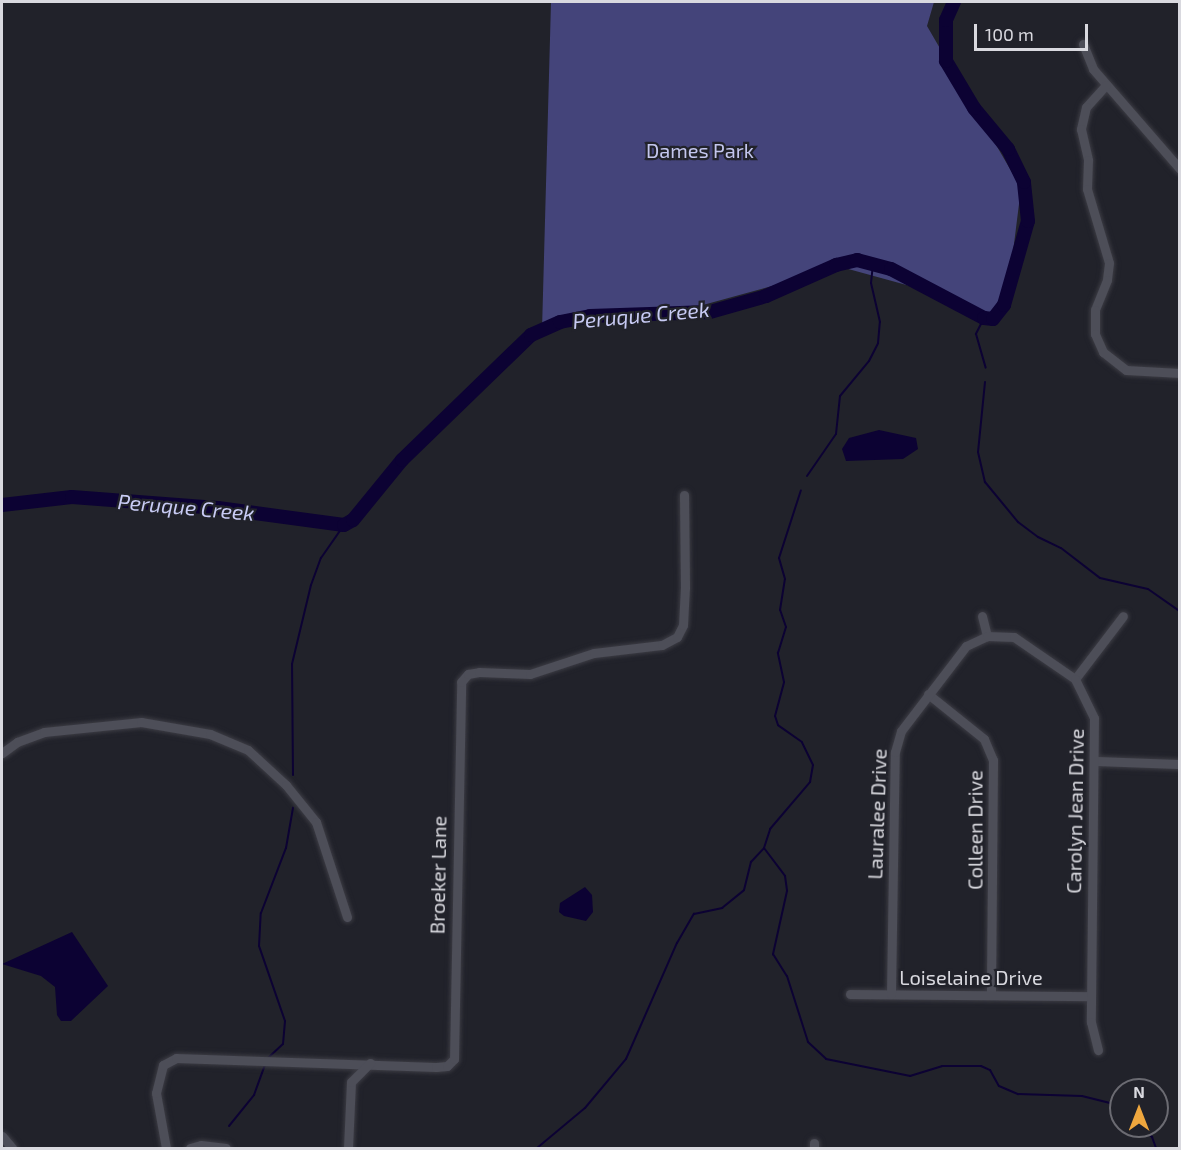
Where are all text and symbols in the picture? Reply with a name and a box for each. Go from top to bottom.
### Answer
scale bar [977,12,1091,50]
text: 100 m [985,23,1034,45]
park label: Dames Park [646,138,754,162]
water label: Peruque Creek [572,296,710,334]
water label: Peruque Creek [117,488,255,526]
street label: Carolyn Jean Drive [1062,728,1088,894]
street label: Lauralee Drive [863,748,891,880]
street label: Colleen Drive [963,770,987,890]
street label: Broeker Lane [425,815,451,935]
street label: Loiselaine Drive [899,965,1043,989]
north arrow [1109,1078,1169,1138]
text: N [1133,1082,1145,1101]

